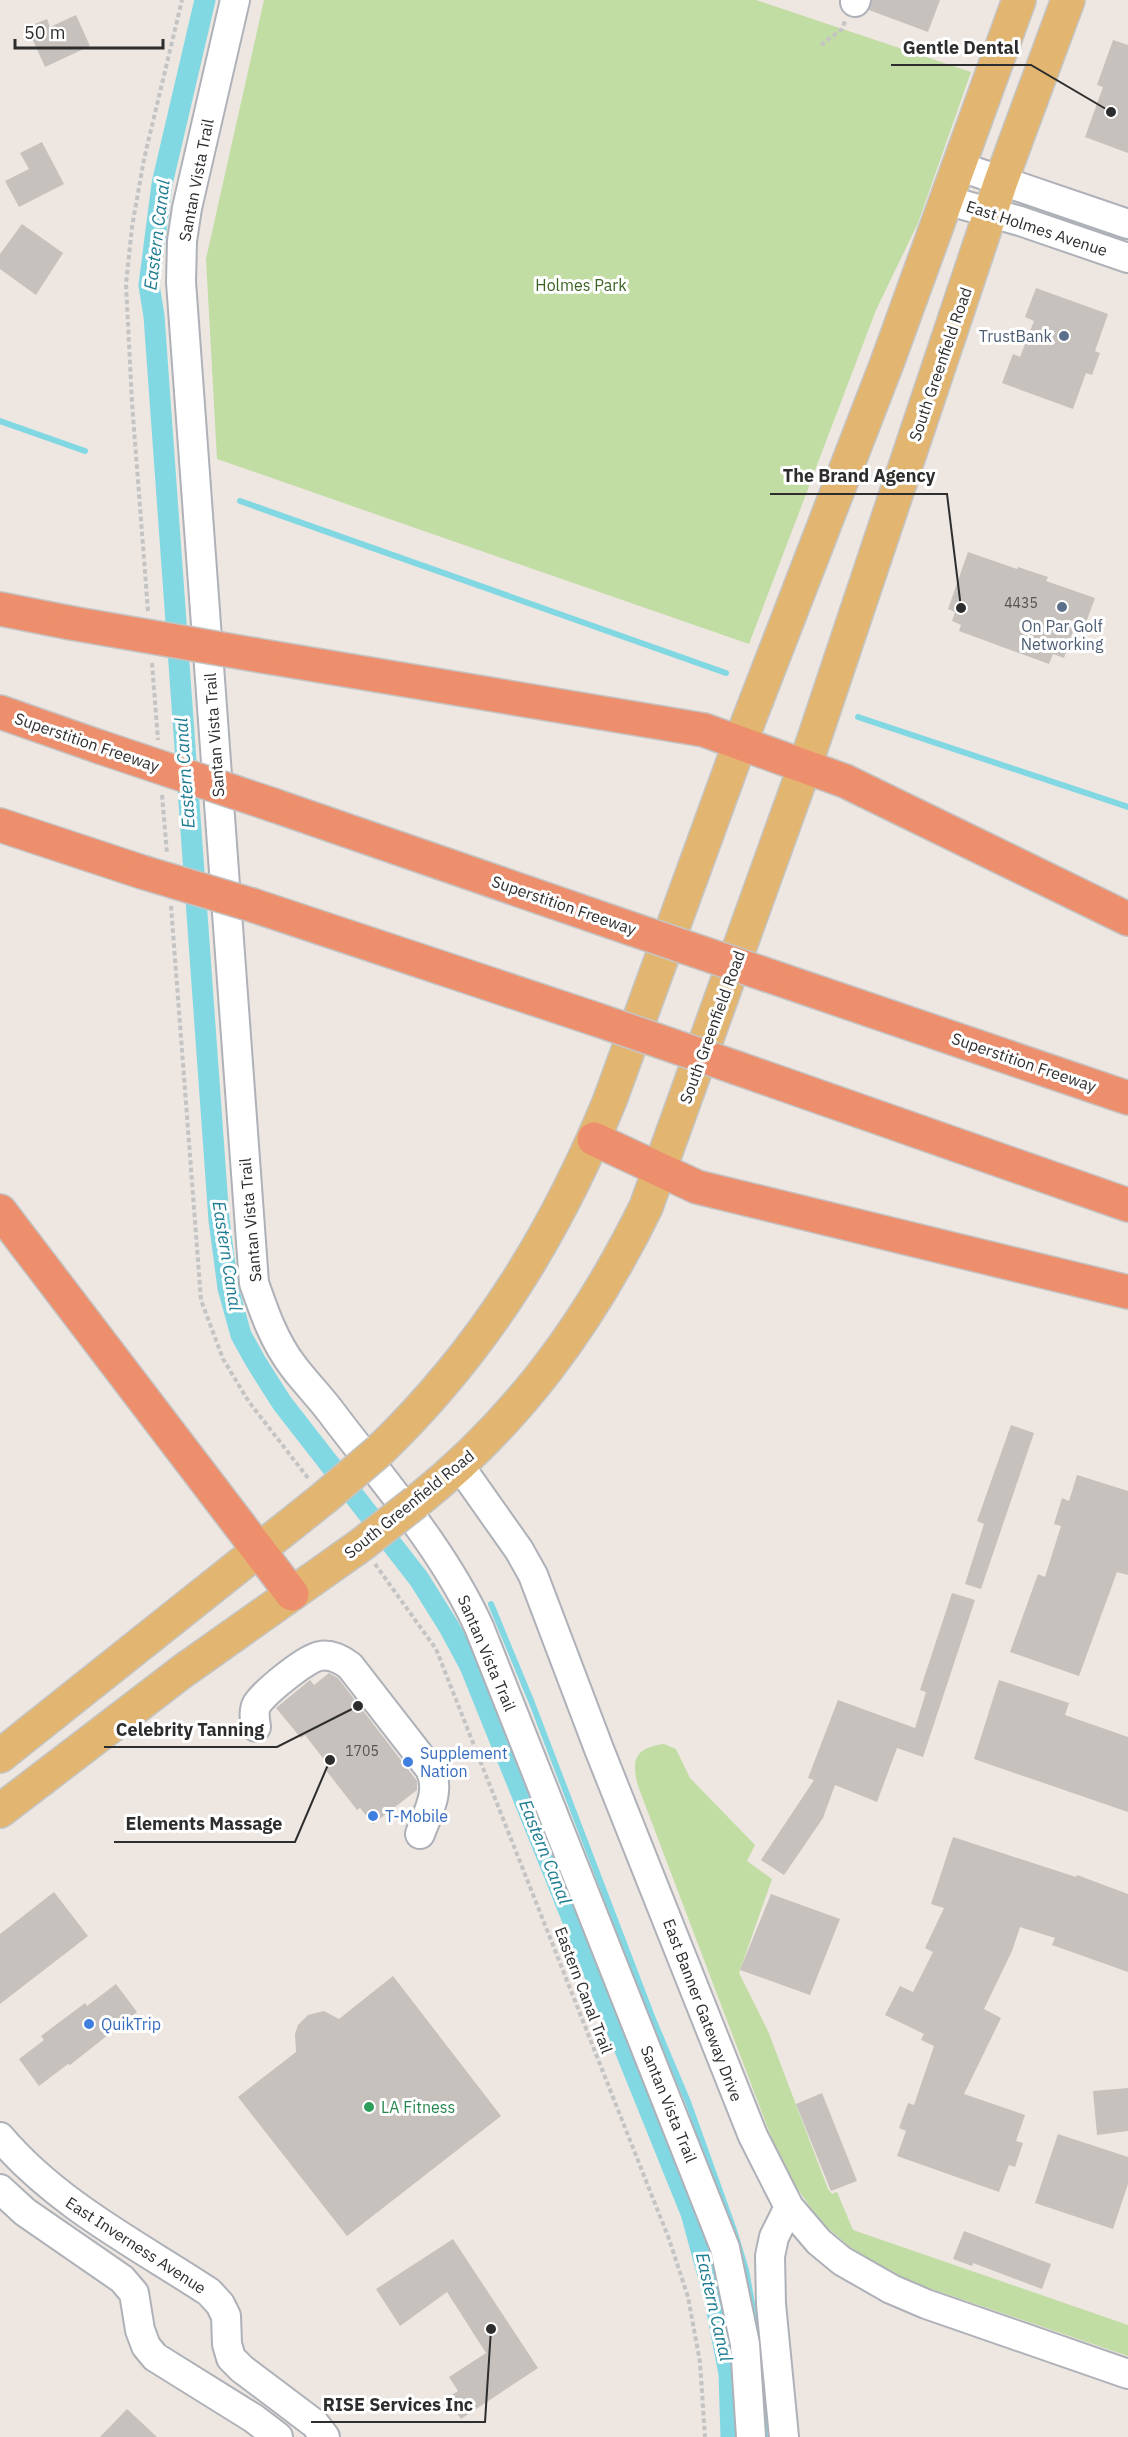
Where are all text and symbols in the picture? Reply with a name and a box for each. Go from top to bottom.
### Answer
scale bar [15,12,164,50]
text: 50 m [24,21,66,44]
callout: Gentle Dental [891,29,1031,65]
text: Gentle Dental [903,36,1020,59]
street label: Santan Vista Trail [174,117,218,243]
water label: Eastern Canal [138,178,175,291]
street label: East Holmes Avenue [964,196,1110,260]
park label: Holmes Park [535,275,627,295]
street label: South Greenfield Road [904,284,976,444]
place label: TrustBank [979,326,1053,346]
marker: TrustBank [1057,329,1071,343]
callout: The Brand Agency [770,458,947,494]
text: The Brand Agency [783,464,936,487]
house number: 4435 [1004,594,1038,612]
marker: On Par Golf Networking [1055,600,1069,614]
place label: On Par Golf Networking [1021,616,1104,654]
street label: Santan Vista Trail [200,672,228,798]
street label: Superstition Freeway [12,708,162,776]
water label: Eastern Canal [169,717,200,829]
street label: Superstition Freeway [489,871,639,939]
street label: South Greenfield Road [675,948,749,1106]
street label: Superstition Freeway [949,1028,1099,1096]
street label: Santan Vista Trail [235,1157,265,1283]
water label: Eastern Canal [207,1199,248,1313]
street label: South Greenfield Road [340,1445,478,1563]
street label: Santan Vista Trail [453,1592,521,1714]
callout: Celebrity Tanning [104,1711,277,1747]
text: Celebrity Tanning [116,1718,264,1741]
house number: 1705 [345,1742,379,1760]
place label: Supplement Nation [420,1743,508,1781]
marker: Supplement Nation [401,1755,415,1769]
water label: Eastern Canal [514,1796,577,1908]
callout: Elements Massage [114,1806,295,1842]
place label: T-Mobile [385,1806,448,1826]
marker: T-Mobile [366,1809,380,1823]
text: Elements Massage [126,1812,282,1835]
street label: East Banner Gateway Drive [659,1916,747,2104]
street label: Eastern Canal Trail [551,1924,617,2056]
place label: QuikTrip [101,2014,161,2034]
marker: QuikTrip [82,2017,96,2031]
street label: Santan Vista Trail [636,2043,702,2165]
place label: LA Fitness [381,2097,455,2117]
marker: LA Fitness [362,2100,376,2114]
street label: East Inverness Avenue [62,2192,210,2298]
water label: Eastern Canal [691,2250,738,2364]
callout: RISE Services Inc [311,2386,485,2422]
text: RISE Services Inc [323,2393,473,2416]

